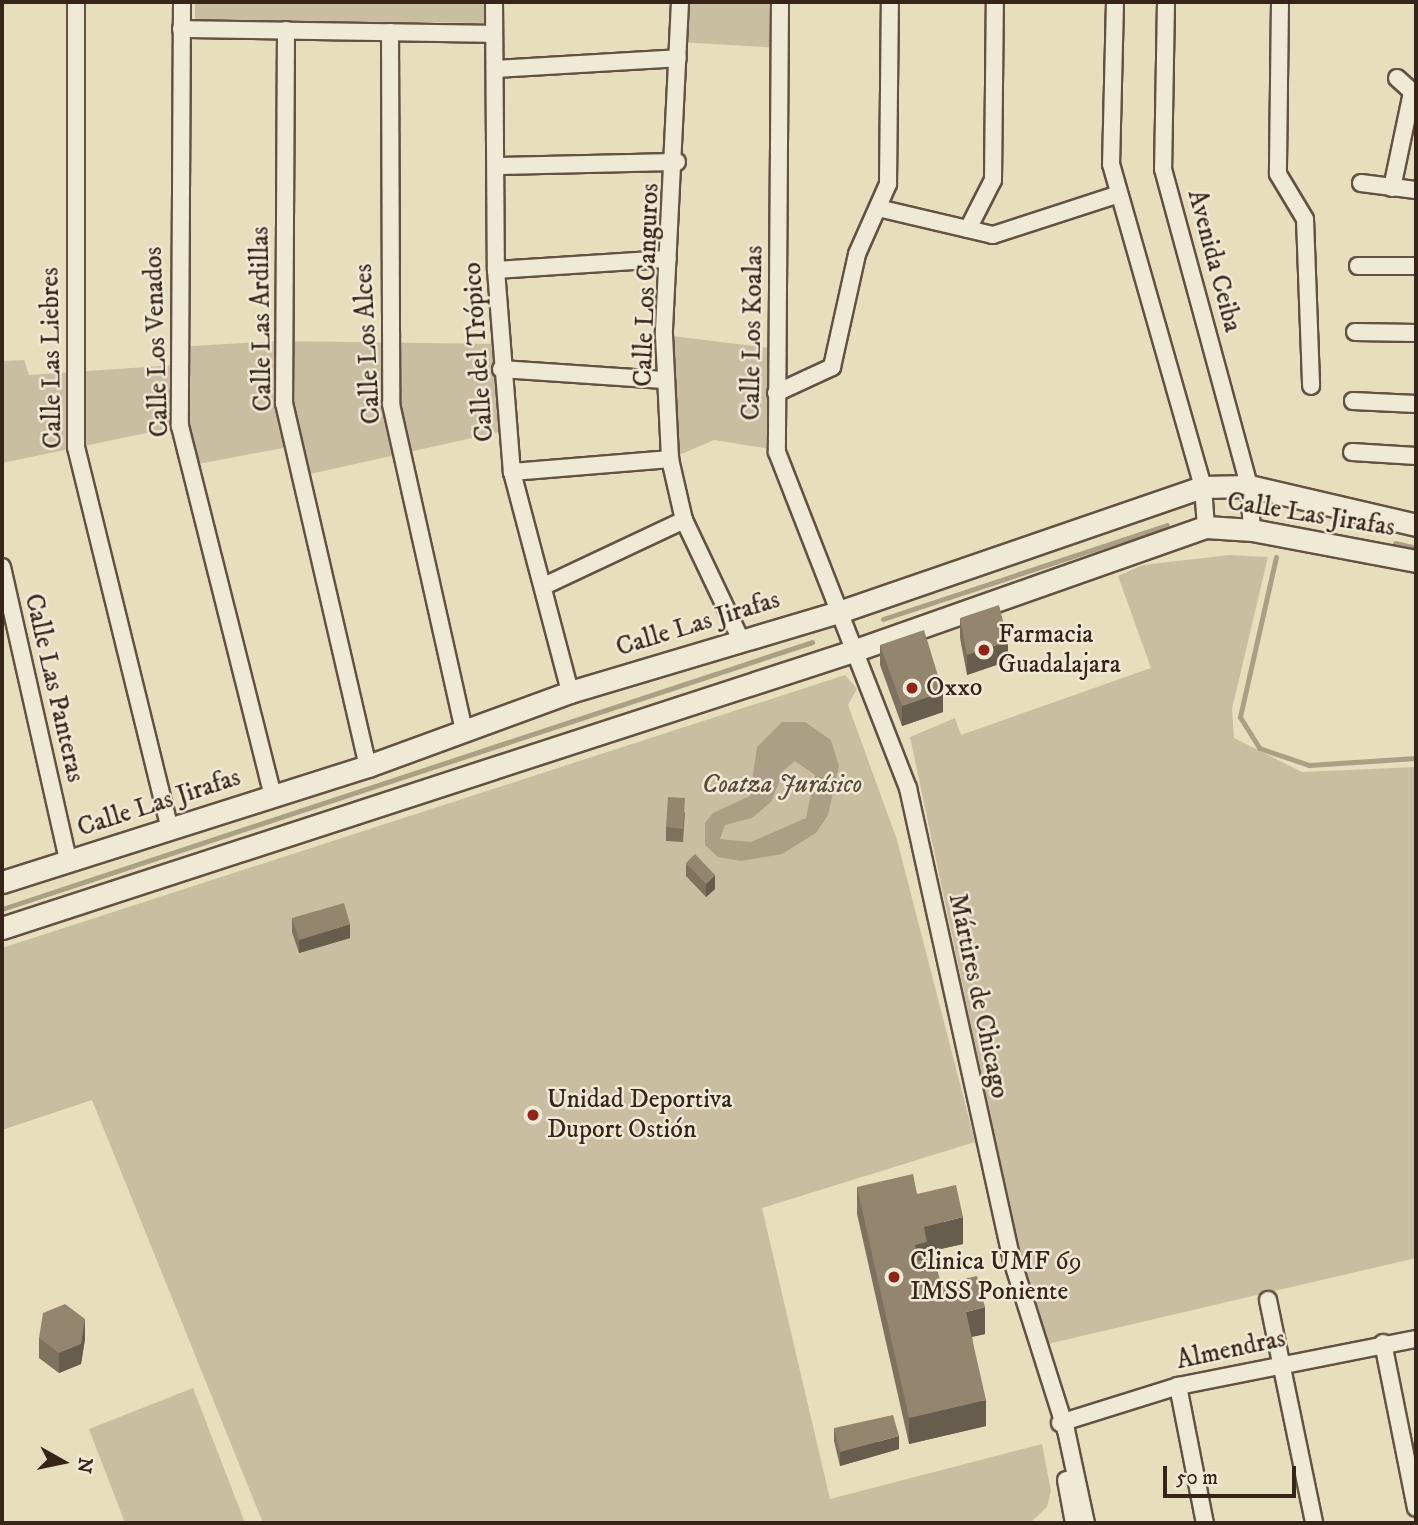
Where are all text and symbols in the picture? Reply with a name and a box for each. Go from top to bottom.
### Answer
street label: Calle Los Canguros [628,183,666,387]
street label: Avenida Ceiba [1180,186,1248,336]
street label: Calle Las Ardillas [245,226,279,412]
street label: Calle Los Koalas [736,245,770,421]
street label: Calle Los Venados [138,246,176,438]
street label: Calle del Trópico [457,261,501,443]
street label: Calle Los Alces [348,263,388,425]
street label: Calle Las Liebres [35,267,69,449]
street label: Calle Las Jirafas [1225,486,1397,544]
street label: Calle Las Jirafas [612,584,784,664]
street label: Calle Las Panteras [17,591,91,785]
place label: Farmacia Guadalajara [998,619,1121,680]
marker: Farmacia Guadalajara [976,642,992,658]
place label: Oxxo [926,672,982,704]
marker: Oxxo [904,680,920,696]
street label: Calle Las Jirafas [74,762,244,844]
park label: Coatza Jurásico [702,769,862,801]
street label: Mártires de Chicago [941,891,1015,1101]
place label: Unidad Deportiva Duport Ostión [547,1084,732,1146]
marker: Unidad Deportiva Duport Ostión [525,1107,541,1123]
place label: Clinica UMF 69 IMSS Poniente [910,1246,1082,1308]
marker: Clinica UMF 69 IMSS Poniente [884,1267,904,1287]
street label: Almendras [1174,1323,1288,1377]
north arrow [28,1427,98,1497]
scale bar [1166,1452,1299,1496]
text: N [72,1456,97,1475]
text: 50 m [1176,1465,1218,1491]

